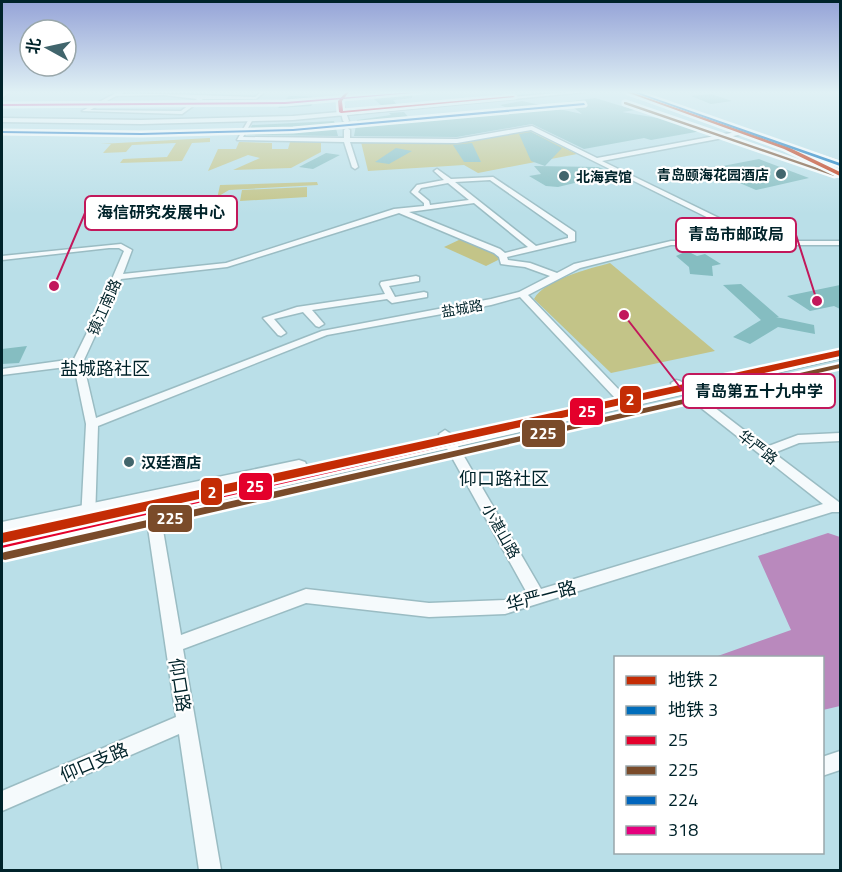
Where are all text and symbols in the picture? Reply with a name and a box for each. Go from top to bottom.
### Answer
north arrow [18,18,78,78]
text: 北 [20,36,46,56]
place label: 青岛颐海花园酒店 [657,164,769,185]
place label: 北海宾馆 [576,166,632,187]
marker: 青岛颐海花园酒店 [774,167,788,181]
marker: 北海宾馆 [557,169,571,183]
callout: 海信研究发展中心 [85,196,237,230]
text: 海信研究发展中心 [97,200,225,224]
callout: 青岛市邮政局 [676,218,796,252]
text: 青岛市邮政局 [688,222,784,246]
street label: 镇江南路 [81,275,127,339]
street label: 盐城路 [439,294,485,322]
district label: 盐城路社区 [60,355,150,382]
callout: 青岛第五十九中学 [683,374,835,408]
text: 青岛第五十九中学 [695,379,823,403]
line badge: 2 [619,385,642,414]
text: 2 [626,387,634,411]
line badge: 25 [569,397,604,426]
text: 25 [578,399,596,423]
line badge: 225 [521,419,566,448]
text: 225 [530,421,556,445]
street label: 华严路 [733,424,783,470]
place label: 汉廷酒店 [141,451,201,474]
marker: 汉廷酒店 [122,455,136,469]
district label: 仰口路社区 [459,465,549,492]
line badge: 25 [238,472,273,501]
text: 25 [246,474,264,498]
line badge: 2 [200,477,223,506]
text: 2 [208,480,216,504]
street label: 小湛山路 [476,499,526,563]
line badge: 225 [147,504,193,533]
text: 225 [157,506,183,530]
street label: 华严一路 [503,574,579,618]
street label: 仰口路 [162,656,198,714]
legend [614,656,824,854]
text: 地铁 2 [668,666,718,693]
text: 地铁 3 [668,696,718,723]
text: 25 [668,726,688,753]
street label: 仰口支路 [56,736,132,788]
text: 225 [668,756,698,783]
text: 224 [668,786,698,813]
text: 318 [668,816,698,843]

